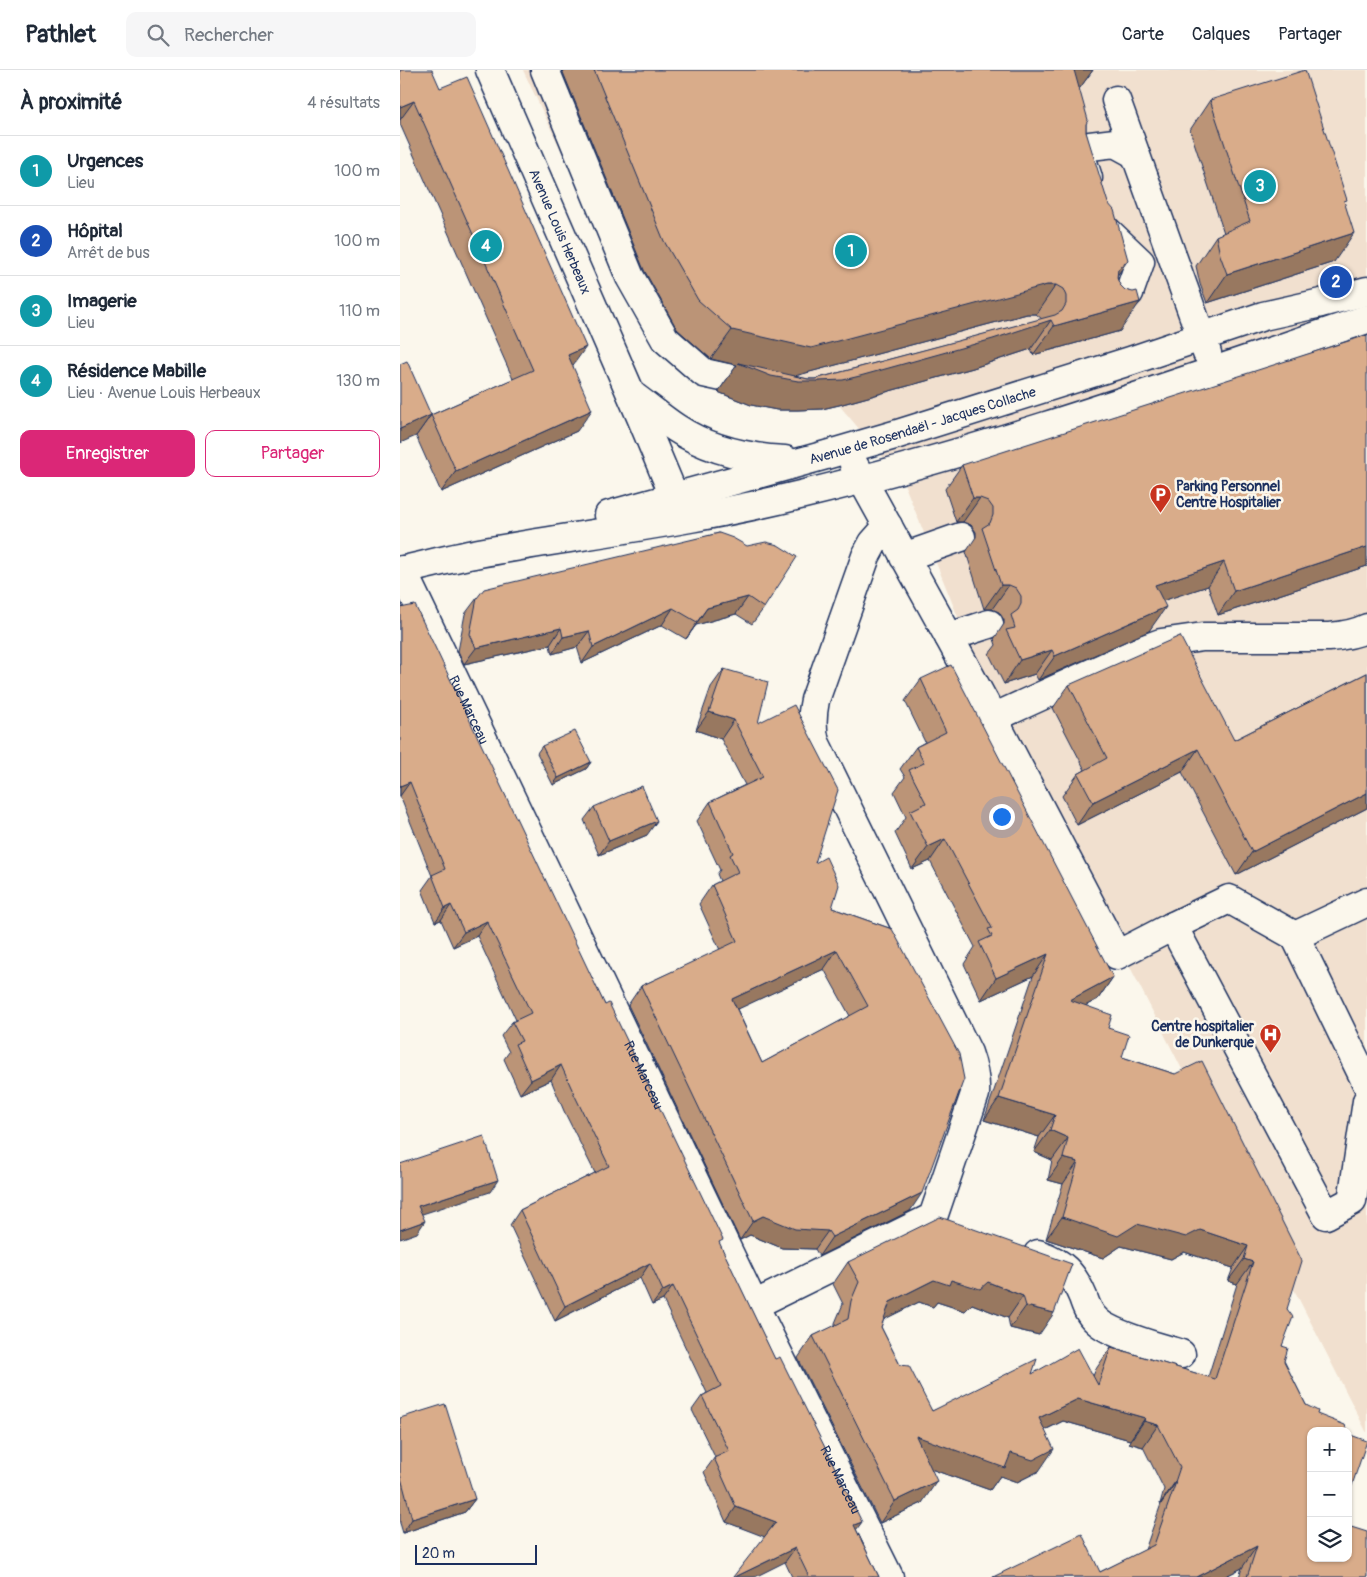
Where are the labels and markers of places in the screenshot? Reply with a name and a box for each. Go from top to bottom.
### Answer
pin: 3 [1244,167,1276,205]
pin: 4 [470,227,502,265]
pin: 1 [835,232,867,270]
pin: 2 [1320,263,1352,301]
place label: Parking Personnel Centre Hospitalier [1176,478,1282,511]
parking icon: Parking Personnel Centre Hospitalier [1148,482,1172,513]
place label: Centre hospitalier de Dunkerque [1151,1018,1255,1051]
hospital icon: Centre hospitalier de Dunkerque [1258,1022,1282,1053]

